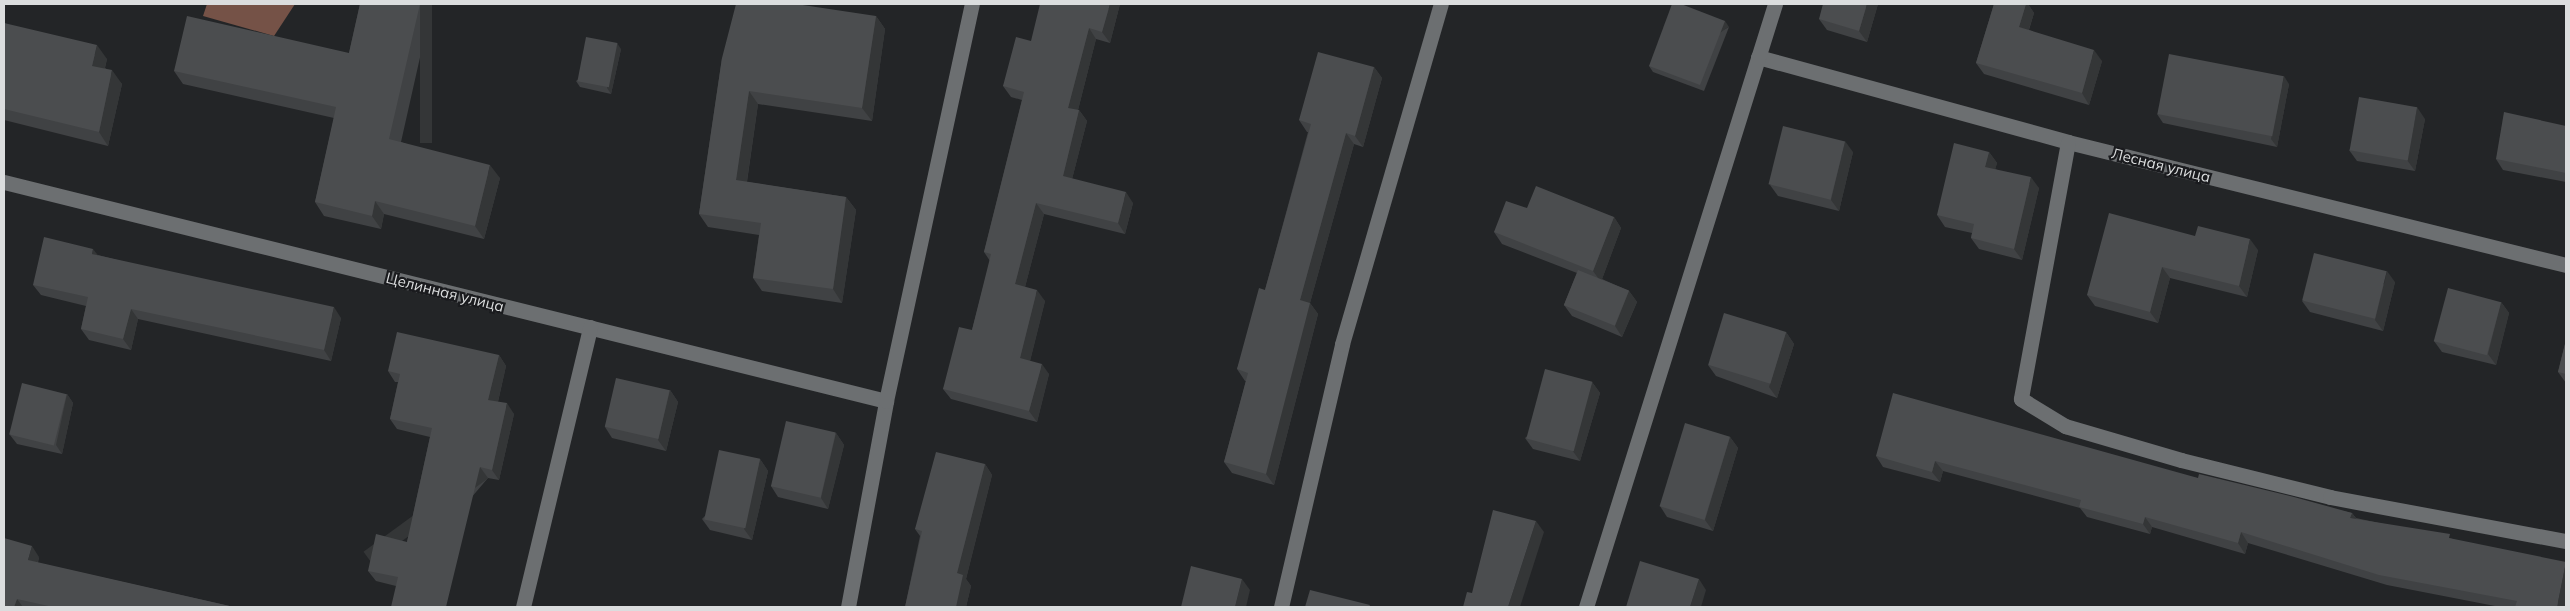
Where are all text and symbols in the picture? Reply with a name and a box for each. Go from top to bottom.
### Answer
street label: Лесная улица [2110,144,2212,186]
street label: Целинная улица [384,269,506,315]

